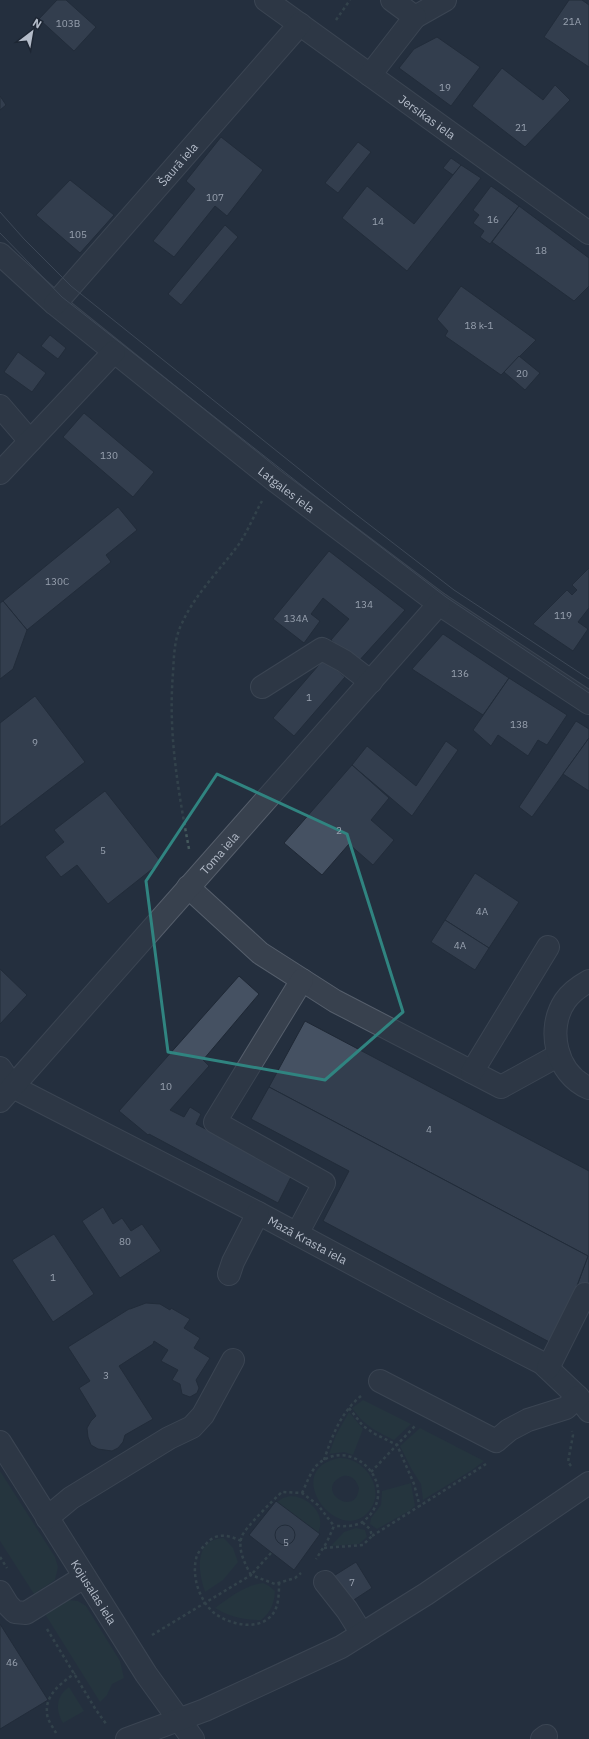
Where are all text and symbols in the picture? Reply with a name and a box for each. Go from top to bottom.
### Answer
north arrow [12,12,52,52]
text: N [30,15,44,31]
house number: 21A [563,15,582,28]
house number: 103B [56,17,80,30]
house number: 19 [439,81,451,94]
street label: Jersikas iela [396,91,459,142]
house number: 21 [515,121,527,134]
street label: Šaurā iela [154,139,201,189]
house number: 107 [206,191,224,204]
house number: 16 [487,213,499,226]
house number: 14 [372,215,384,228]
house number: 105 [69,228,87,241]
house number: 18 [535,244,547,257]
house number: 18 k-1 [464,319,494,332]
house number: 20 [516,367,528,380]
house number: 130 [100,449,118,462]
street label: Latgales iela [255,463,318,516]
house number: 130C [45,575,69,588]
house number: 134 [355,598,373,611]
house number: 119 [554,609,572,622]
house number: 134A [284,612,309,625]
house number: 136 [451,667,469,680]
house number: 1 [306,691,312,704]
house number: 138 [510,718,528,731]
house number: 9 [32,736,38,749]
house number: 2 [336,824,342,837]
street label: Toma iela [196,828,242,877]
house number: 5 [100,844,106,857]
house number: 4A [476,905,489,918]
house number: 4A [454,939,467,952]
house number: 10 [160,1080,172,1093]
house number: 4 [426,1123,432,1136]
street label: Mazā Krasta iela [266,1212,351,1267]
house number: 80 [119,1235,131,1248]
house number: 1 [50,1271,56,1284]
house number: 3 [103,1369,109,1382]
house number: 5 [283,1536,289,1549]
street label: Kojusalas iela [68,1557,121,1628]
house number: 7 [349,1576,355,1589]
house number: 46 [6,1656,18,1669]

